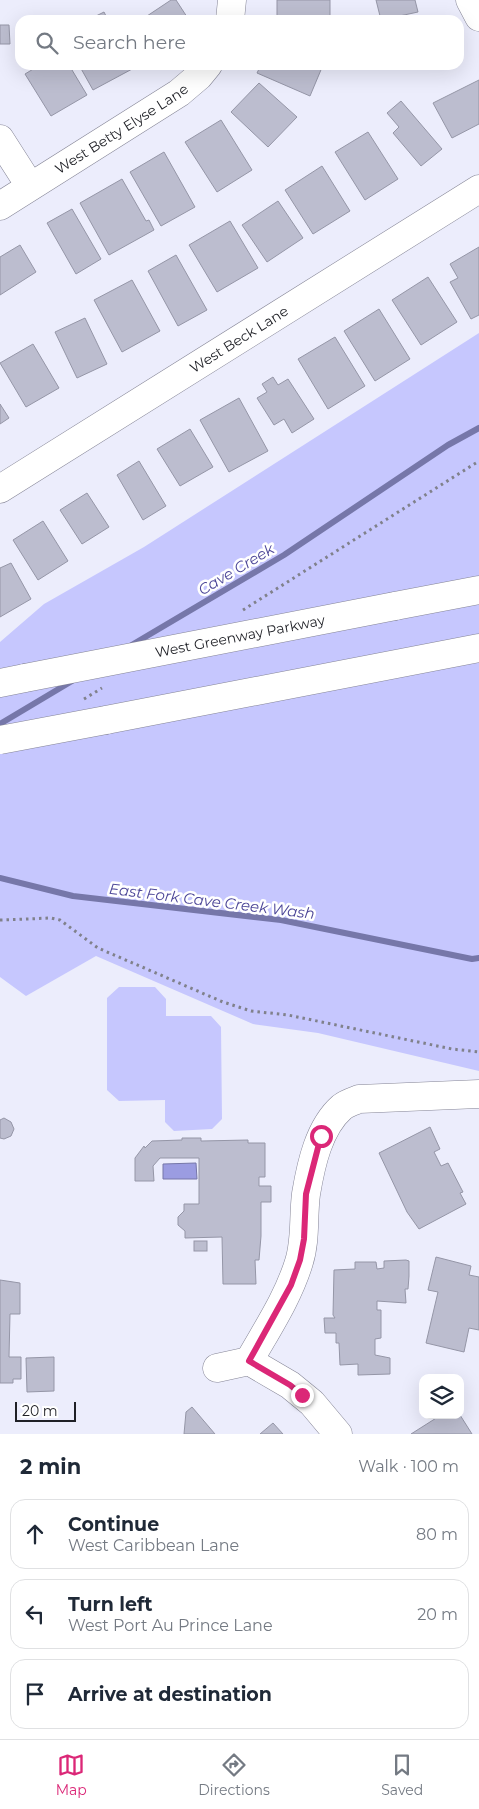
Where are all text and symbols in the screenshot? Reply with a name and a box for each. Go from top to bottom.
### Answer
search box [15,15,464,70]
icon: search [33,29,61,57]
text: Search here [73,31,186,54]
street label: West Betty Elyse Lane [52,80,192,178]
street label: West Beck Lane [186,302,292,377]
water label: Cave Creek [195,538,278,599]
street label: West Greenway Parkway [154,611,327,661]
water label: East Fork Cave Creek Wash [108,879,316,923]
route start [310,1125,333,1148]
map controls [419,1374,464,1419]
button: layers [419,1374,464,1419]
route end [291,1384,314,1407]
scale bar [15,1399,76,1422]
text: 20 m [22,1402,58,1420]
text: 2 min [20,1454,81,1479]
text: Walk · 100 m [358,1457,459,1476]
text: Continue [68,1513,159,1536]
icon: ahead [21,1520,49,1548]
text: 80 m [416,1525,458,1544]
text: West Caribbean Lane [68,1536,239,1555]
text: Turn left [68,1593,153,1616]
icon: left [21,1600,49,1628]
text: 20 m [417,1605,458,1624]
text: West Port Au Prince Lane [68,1616,273,1635]
icon: arrive [21,1680,49,1708]
text: Arrive at destination [68,1683,272,1706]
tab: Map [56,1751,87,1799]
tab: Directions [198,1751,270,1799]
tab: Saved [381,1751,423,1799]

